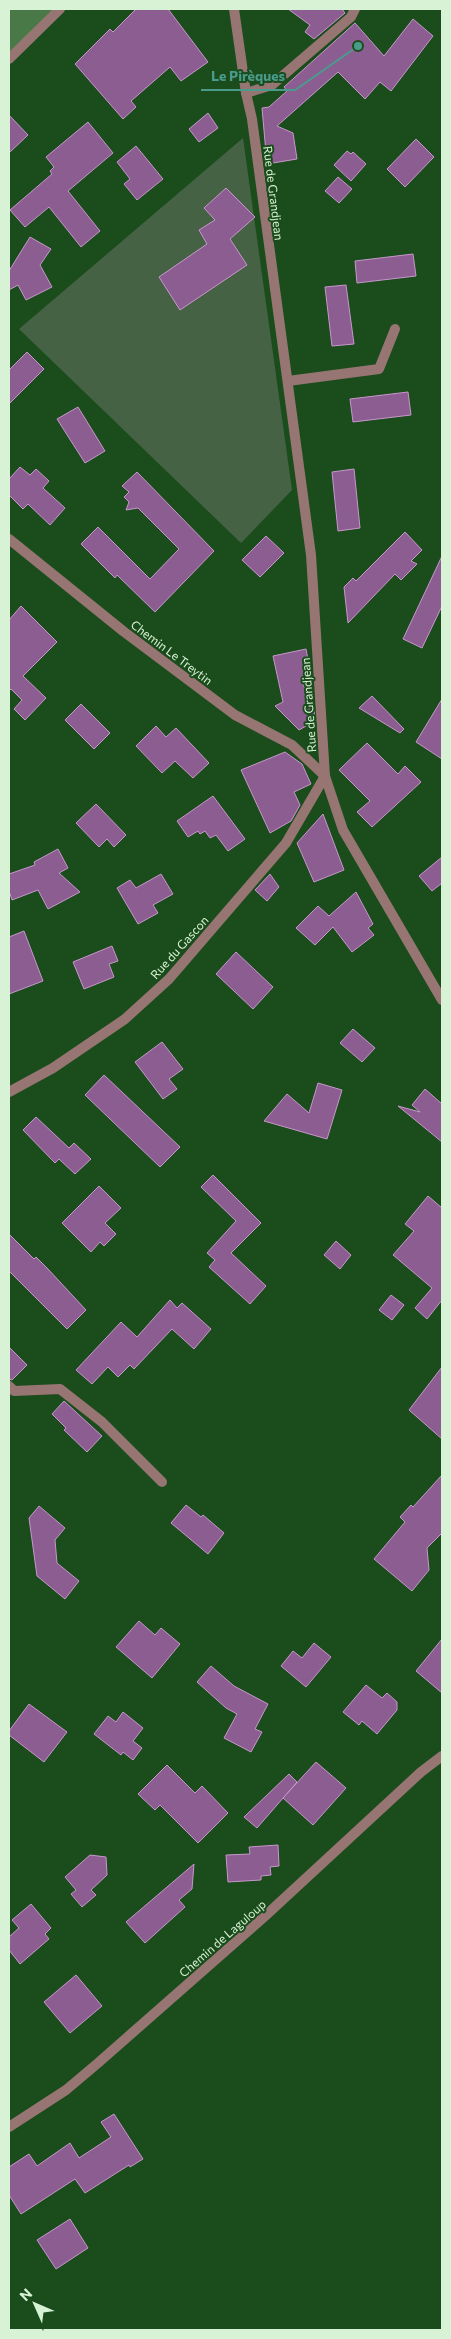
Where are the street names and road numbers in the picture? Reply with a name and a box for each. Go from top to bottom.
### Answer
street label: Rue de Grandjean [261,145,287,241]
street label: Chemin Le Treytin [129,617,215,687]
street label: Rue de Grandjean [298,657,318,753]
street label: Rue du Gascon [147,913,211,981]
street label: Chemin de Laguloup [176,1897,268,1979]

